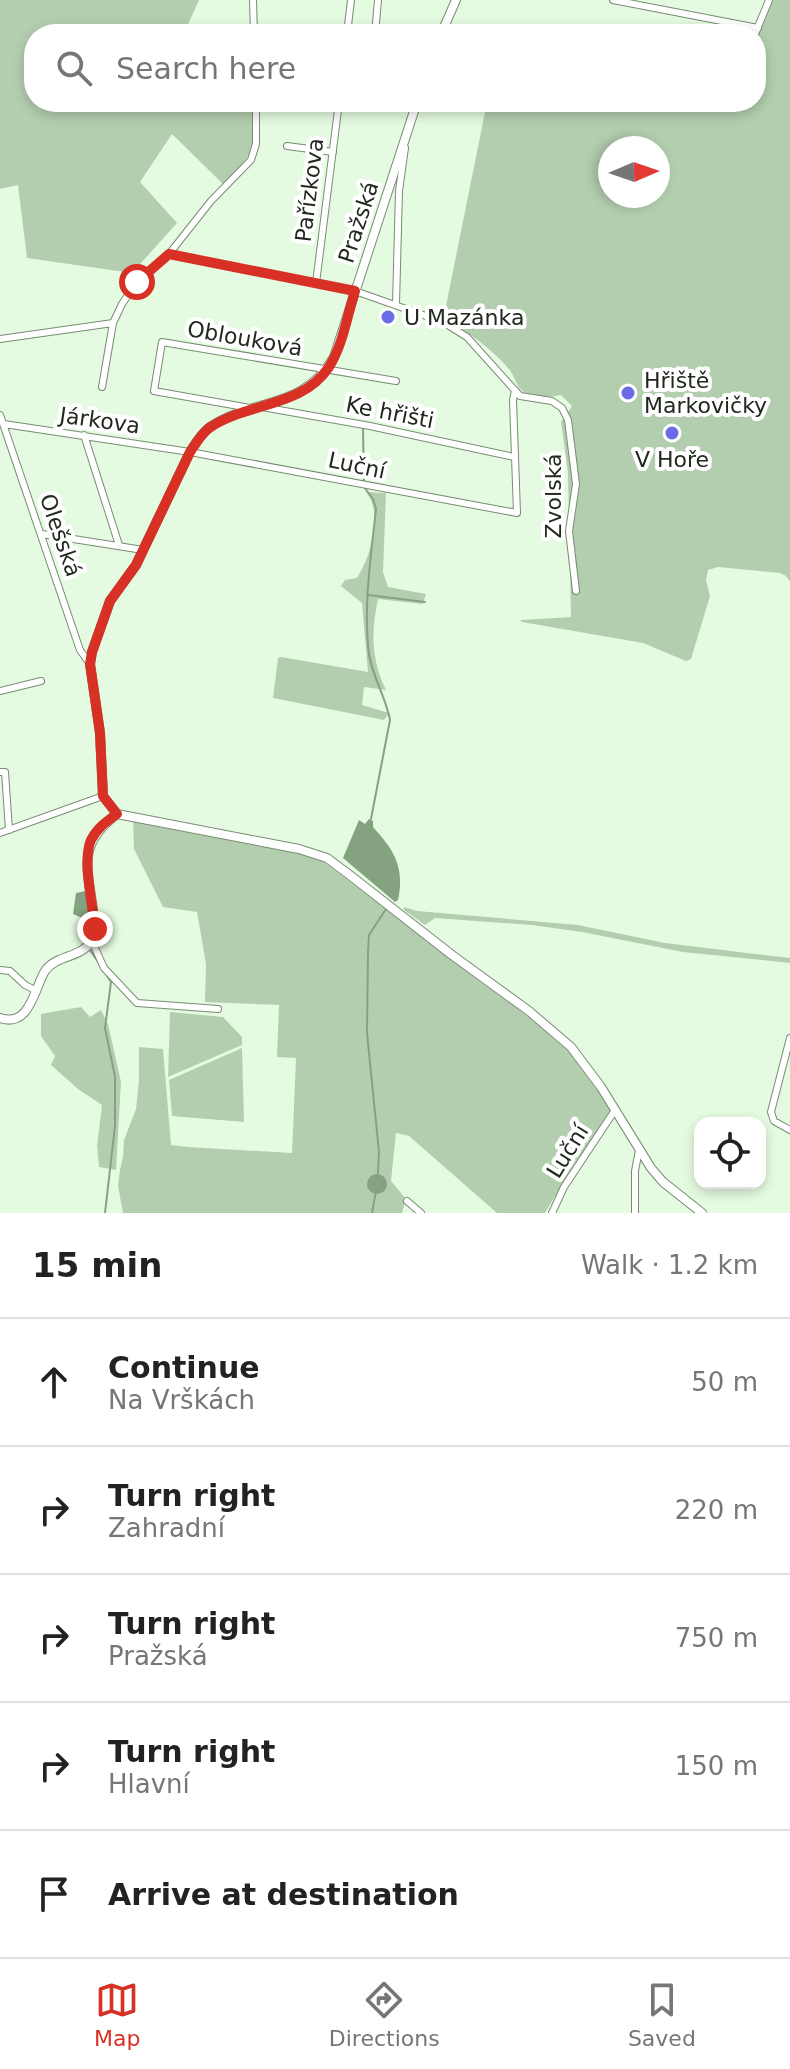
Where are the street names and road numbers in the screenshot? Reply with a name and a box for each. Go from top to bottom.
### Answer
street label: Pařízkova [291,137,328,243]
street label: Pražská [334,178,383,266]
street label: Oblouková [185,316,305,361]
street label: Ke hřišti [344,392,436,433]
street label: Járkova [56,402,142,439]
street label: Luční [326,447,389,484]
street label: Zvolská [541,454,566,538]
street label: Olešská [35,491,86,580]
street label: Luční [541,1119,594,1182]

